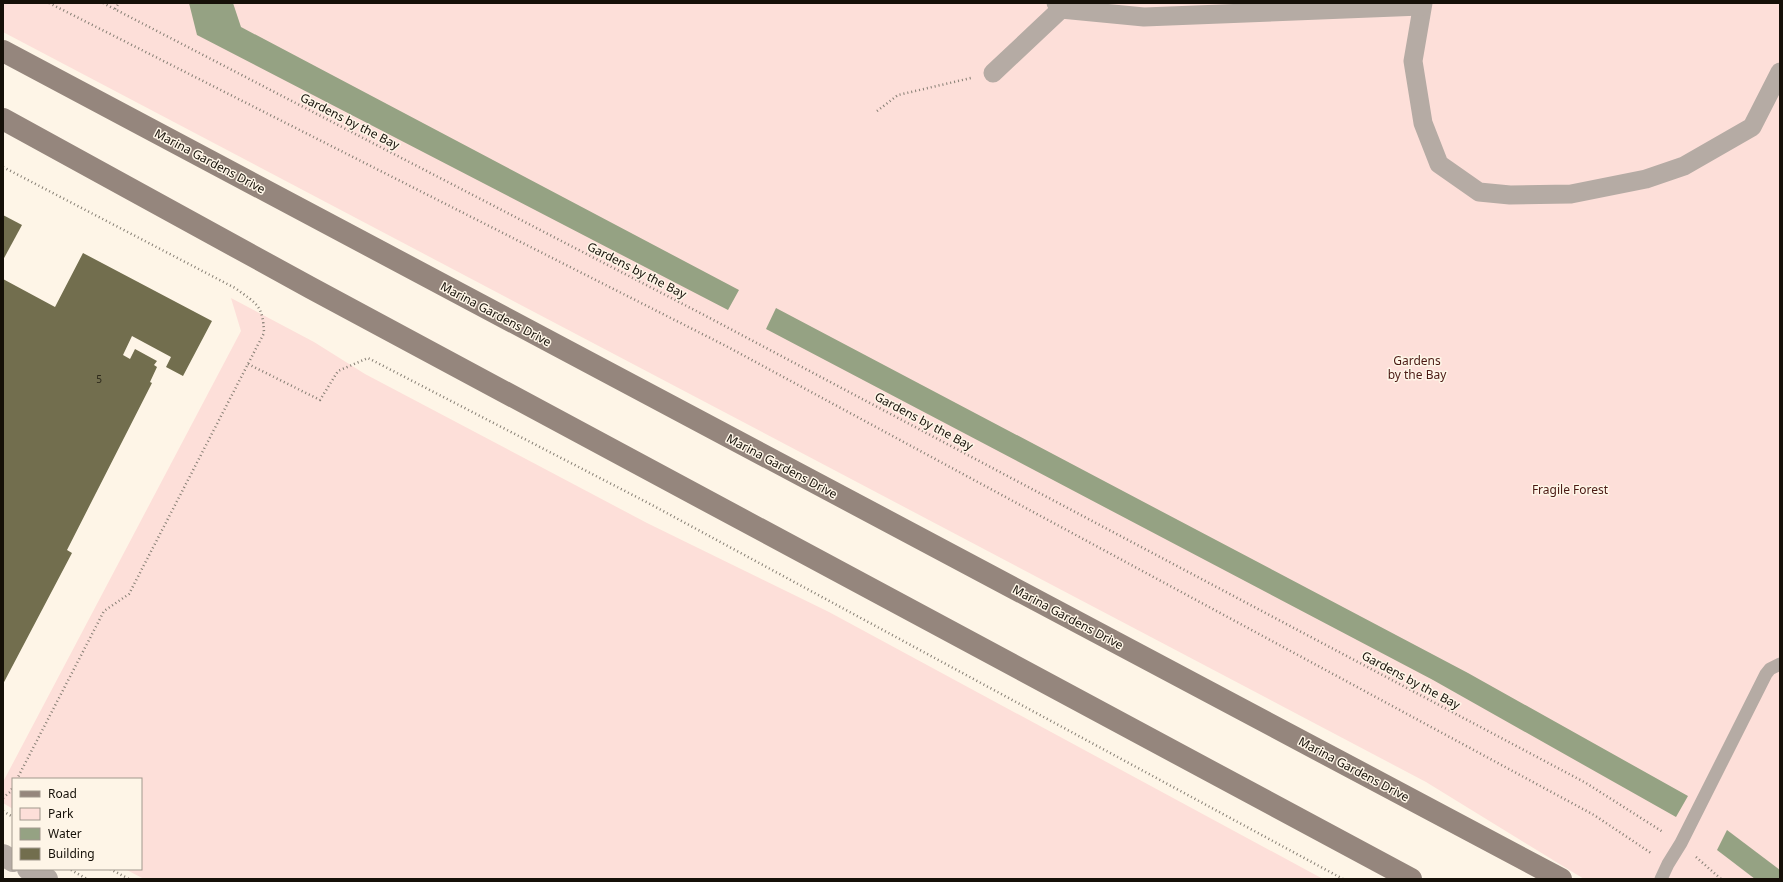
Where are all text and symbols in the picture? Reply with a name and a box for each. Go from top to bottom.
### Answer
street label: Gardens by the Bay [297,89,403,154]
street label: Marina Gardens Drive [152,125,269,198]
street label: Gardens by the Bay [584,238,690,303]
street label: Marina Gardens Drive [438,278,555,351]
park label: Gardens by the Bay [1388,352,1447,383]
house number: 5 [96,372,102,386]
street label: Gardens by the Bay [872,388,977,455]
street label: Marina Gardens Drive [724,430,841,503]
park label: Fragile Forest [1532,481,1609,498]
street label: Marina Gardens Drive [1010,581,1127,654]
street label: Gardens by the Bay [1359,647,1464,714]
street label: Marina Gardens Drive [1296,733,1413,806]
legend [12,778,142,870]
text: Road [48,785,77,802]
text: Park [48,805,74,822]
text: Water [48,825,82,842]
text: Building [48,845,95,862]

